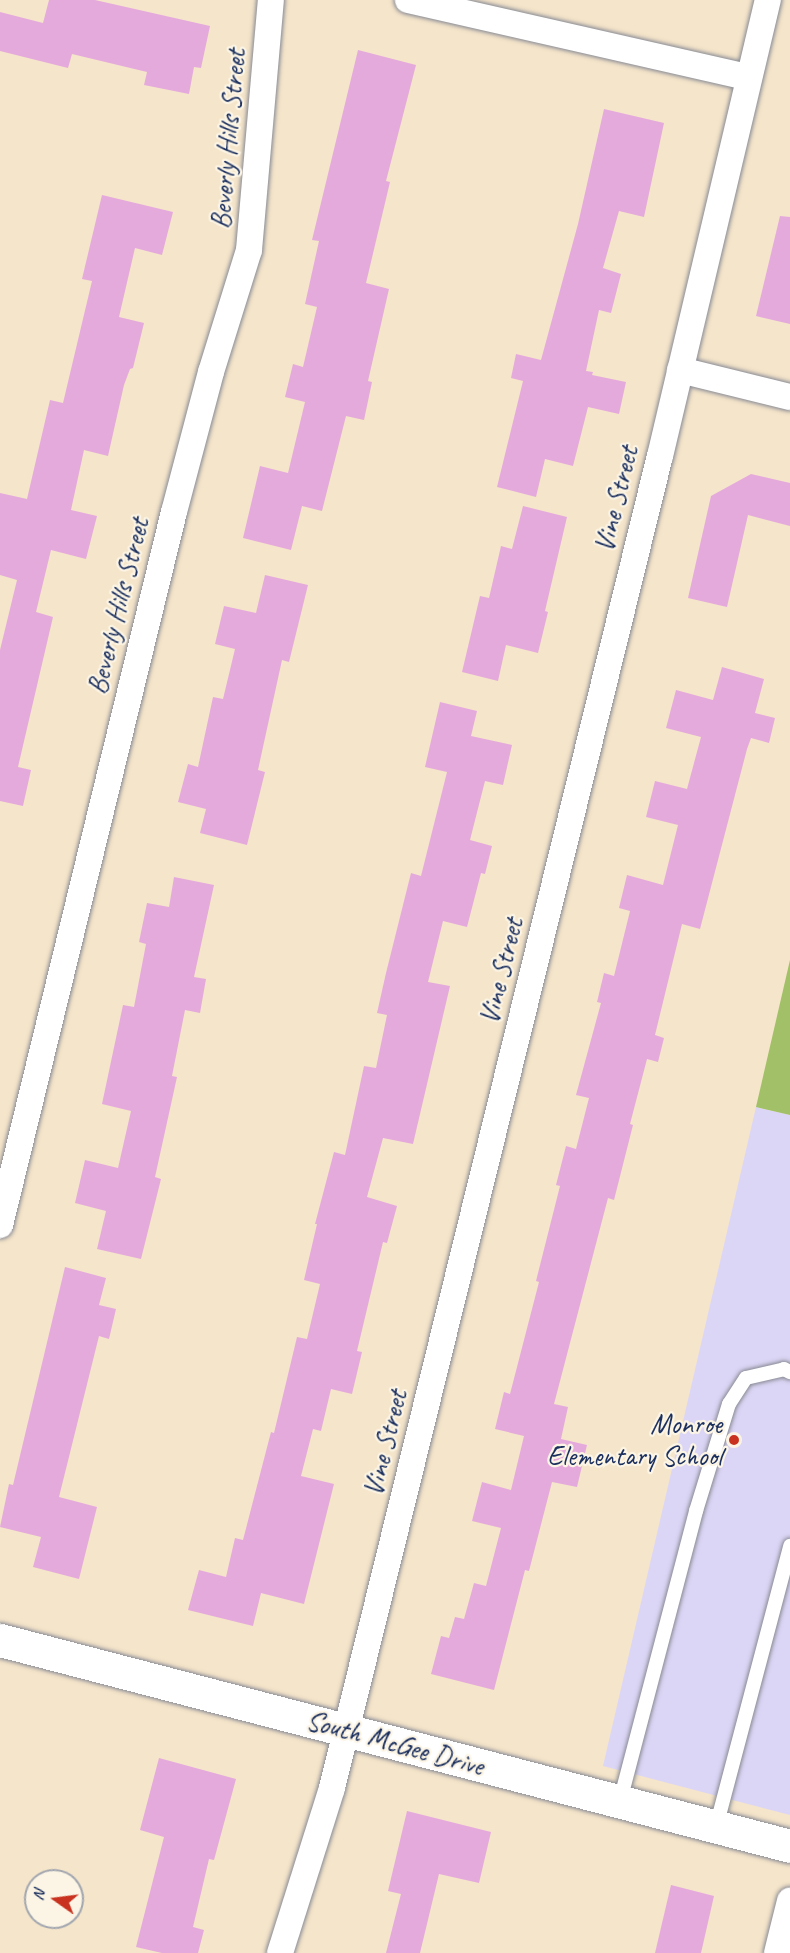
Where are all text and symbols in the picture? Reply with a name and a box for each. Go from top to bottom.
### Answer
street label: Beverly Hills Street [203,47,253,231]
street label: Vine Street [587,442,645,556]
street label: Beverly Hills Street [80,514,156,698]
street label: Vine Street [472,914,530,1028]
street label: Vine Street [356,1386,414,1500]
place label: Monroe Elementary School [547,1407,722,1473]
marker: Monroe Elementary School [727,1433,741,1447]
street label: South McGee Drive [303,1703,487,1783]
north arrow [24,1869,84,1929]
text: N [28,1888,49,1902]

